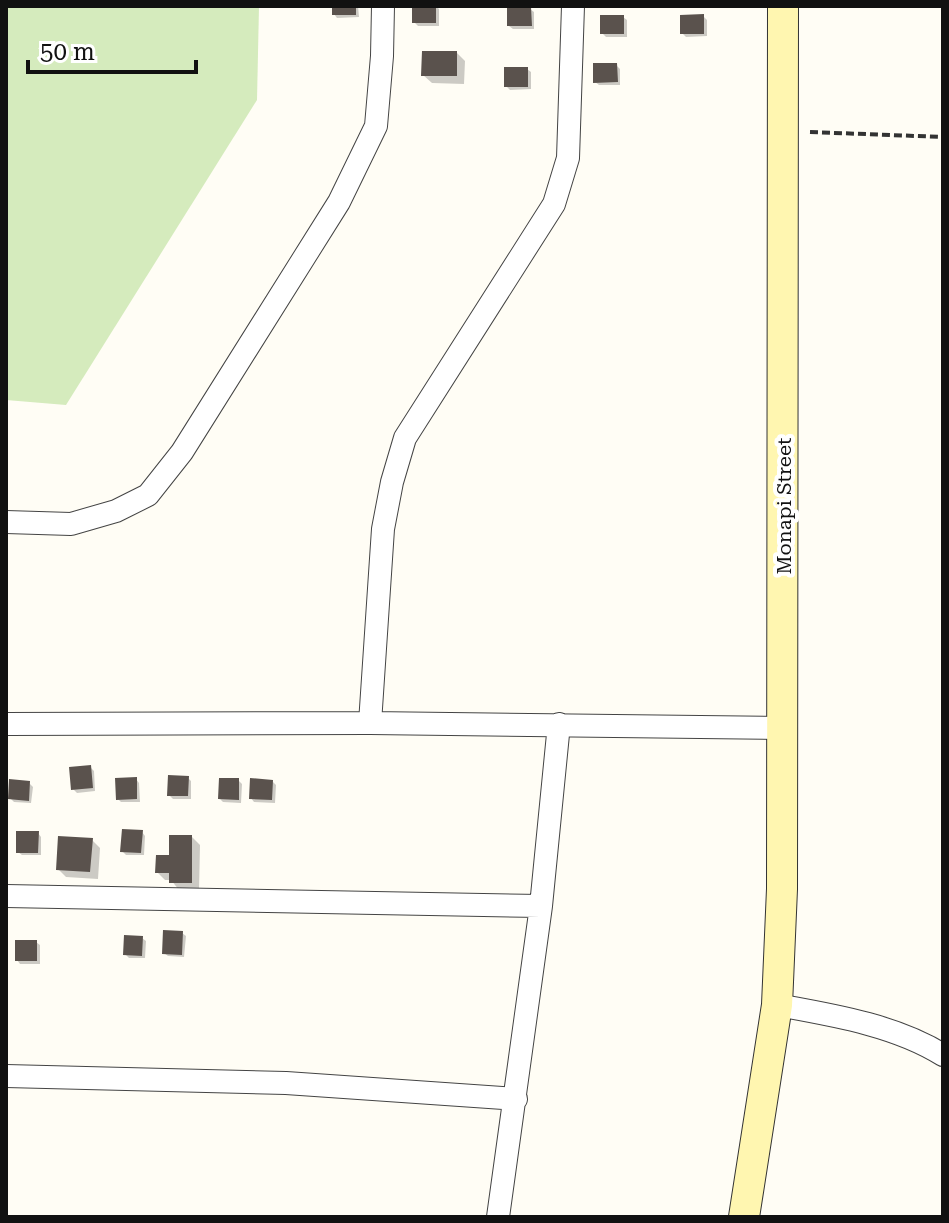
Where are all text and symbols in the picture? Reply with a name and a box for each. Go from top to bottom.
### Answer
scale bar [28,24,196,74]
text: 50 m [40,38,95,66]
street label: Monapi Street [772,437,796,574]

